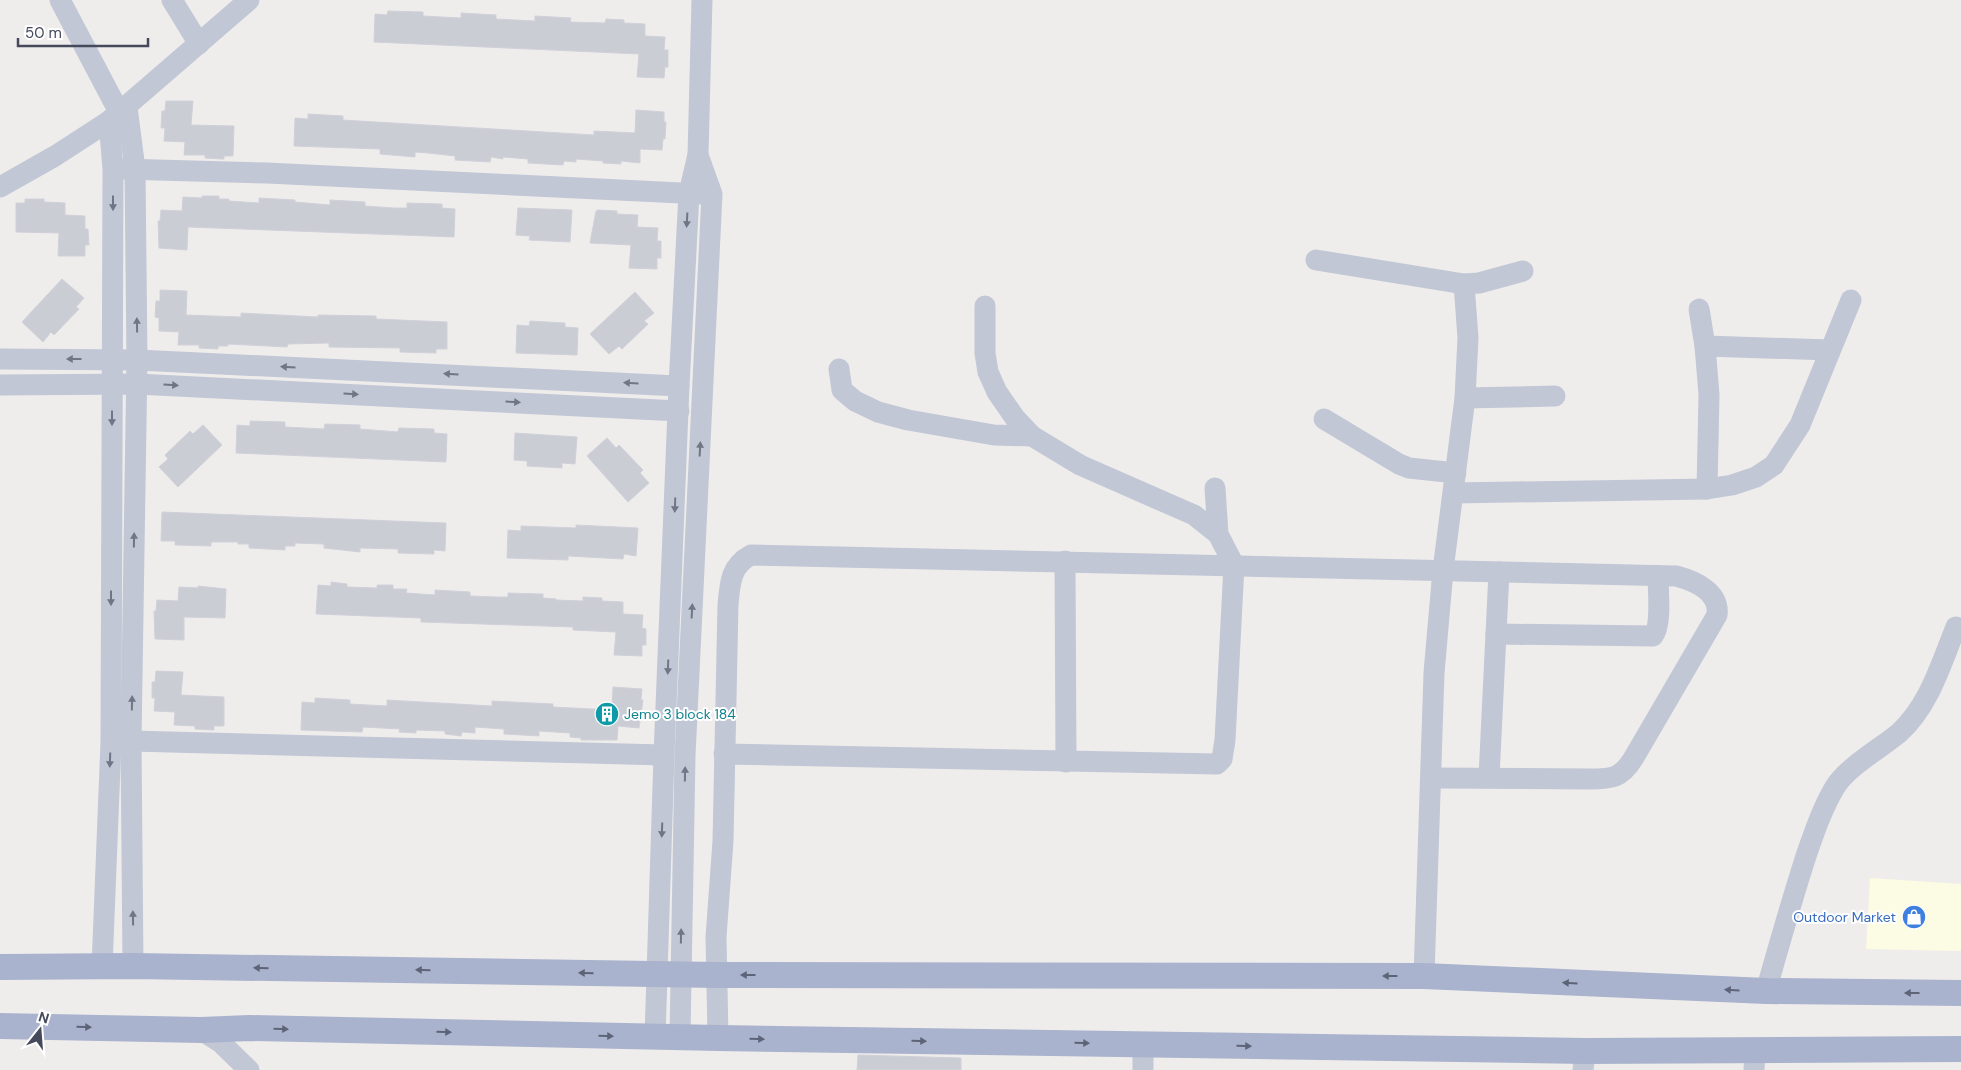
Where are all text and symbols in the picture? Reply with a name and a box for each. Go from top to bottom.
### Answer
scale bar [18,15,148,47]
text: 50 m [25,23,62,43]
one-way arrow [109,195,117,211]
one-way arrow [683,212,691,228]
one-way arrow [133,317,141,333]
one-way arrow [65,355,81,363]
one-way arrow [280,362,296,370]
one-way arrow [443,370,459,378]
one-way arrow [622,379,638,387]
one-way arrow [163,382,179,390]
one-way arrow [343,390,359,398]
one-way arrow [506,398,522,406]
one-way arrow [108,410,116,426]
one-way arrow [696,441,704,457]
one-way arrow [671,497,679,513]
one-way arrow [131,532,139,548]
one-way arrow [107,590,115,606]
one-way arrow [689,603,697,619]
one-way arrow [664,659,672,675]
one-way arrow [128,694,136,710]
building icon: Jemo 3 block 184 [594,701,620,727]
place label: Jemo 3 block 184 [624,705,736,723]
one-way arrow [106,753,114,769]
one-way arrow [681,765,689,781]
one-way arrow [657,822,665,838]
shop icon: Outdoor Market [1901,904,1927,930]
place label: Outdoor Market [1793,908,1896,926]
one-way arrow [129,909,137,925]
one-way arrow [677,928,685,944]
one-way arrow [252,964,268,972]
one-way arrow [415,966,431,974]
one-way arrow [577,968,593,976]
one-way arrow [740,971,756,979]
one-way arrow [1382,972,1398,980]
one-way arrow [1562,978,1578,986]
one-way arrow [1724,985,1740,993]
one-way arrow [1904,989,1920,997]
north arrow [15,1005,65,1055]
text: N [36,1007,51,1028]
one-way arrow [76,1024,92,1032]
one-way arrow [273,1025,289,1033]
one-way arrow [436,1029,452,1037]
one-way arrow [598,1032,614,1040]
one-way arrow [749,1035,765,1043]
one-way arrow [911,1037,927,1045]
one-way arrow [1074,1039,1090,1047]
one-way arrow [1236,1042,1252,1050]

